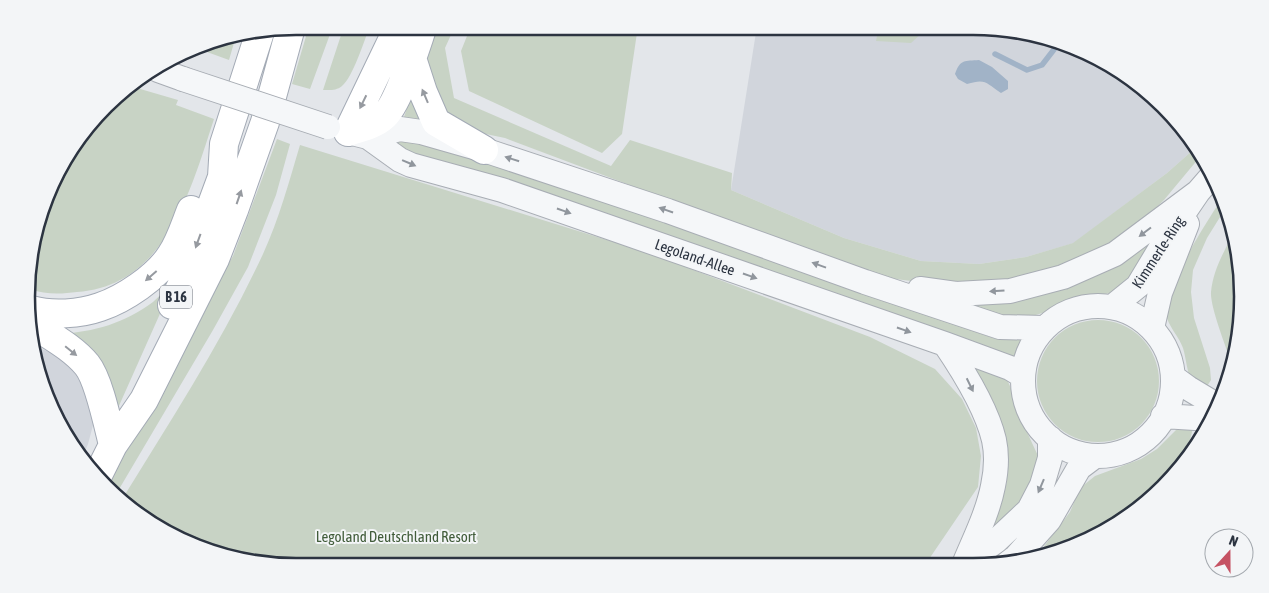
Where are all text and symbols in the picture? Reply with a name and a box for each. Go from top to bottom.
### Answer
one-way arrow [421,88,429,103]
one-way arrow [359,95,367,109]
one-way arrow [504,155,519,163]
one-way arrow [402,160,416,168]
one-way arrow [235,190,243,205]
one-way arrow [658,206,673,214]
one-way arrow [556,208,571,216]
street label: Kimmerle-Ring [1128,212,1188,291]
one-way arrow [1139,226,1152,237]
one-way arrow [194,234,202,249]
street label: Legoland-Allee [653,235,737,279]
one-way arrow [811,261,826,269]
one-way arrow [144,270,157,281]
one-way arrow [743,273,758,280]
road number: B 16 [160,286,192,308]
one-way arrow [988,288,1004,296]
one-way arrow [896,327,911,334]
one-way arrow [65,345,78,356]
one-way arrow [966,378,974,392]
one-way arrow [1037,479,1045,494]
park label: Legoland Deutschland Resort [316,528,476,545]
north arrow [1204,528,1254,578]
text: N [1227,532,1240,550]

